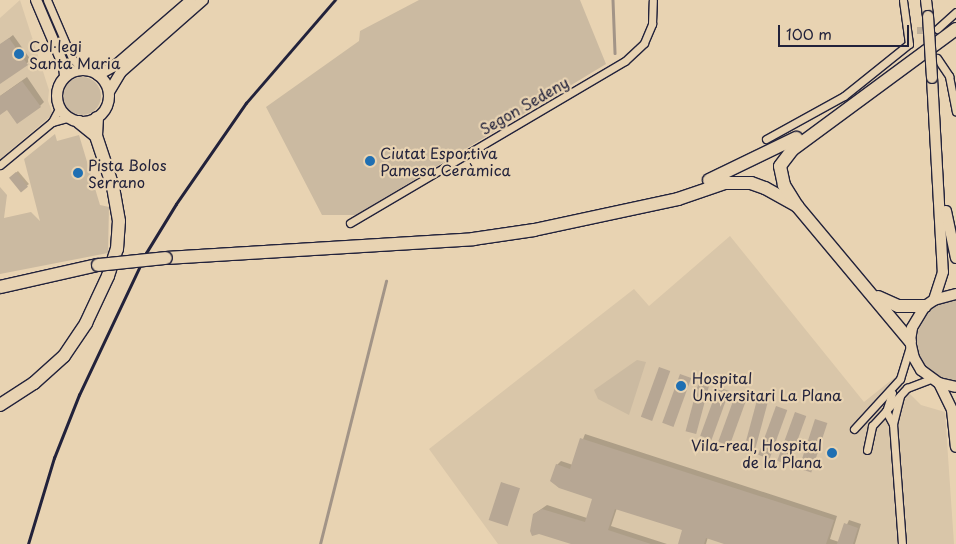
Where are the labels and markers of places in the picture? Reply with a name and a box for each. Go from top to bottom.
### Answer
place label: Col·legi Santa Maria [29,36,120,71]
marker: Col·legi Santa Maria [13,48,25,60]
place label: Ciutat Esportiva Pamesa Ceràmica [380,143,511,178]
place label: Pista Bolos Serrano [88,155,167,190]
marker: Ciutat Esportiva Pamesa Ceràmica [364,155,376,167]
marker: Pista Bolos Serrano [72,167,84,179]
place label: Hospital Universitari La Plana [692,368,844,403]
marker: Hospital Universitari La Plana [674,379,688,393]
place label: Vila-real, Hospital de la Plana [690,435,822,470]
marker: Vila-real, Hospital de la Plana [826,447,838,459]

